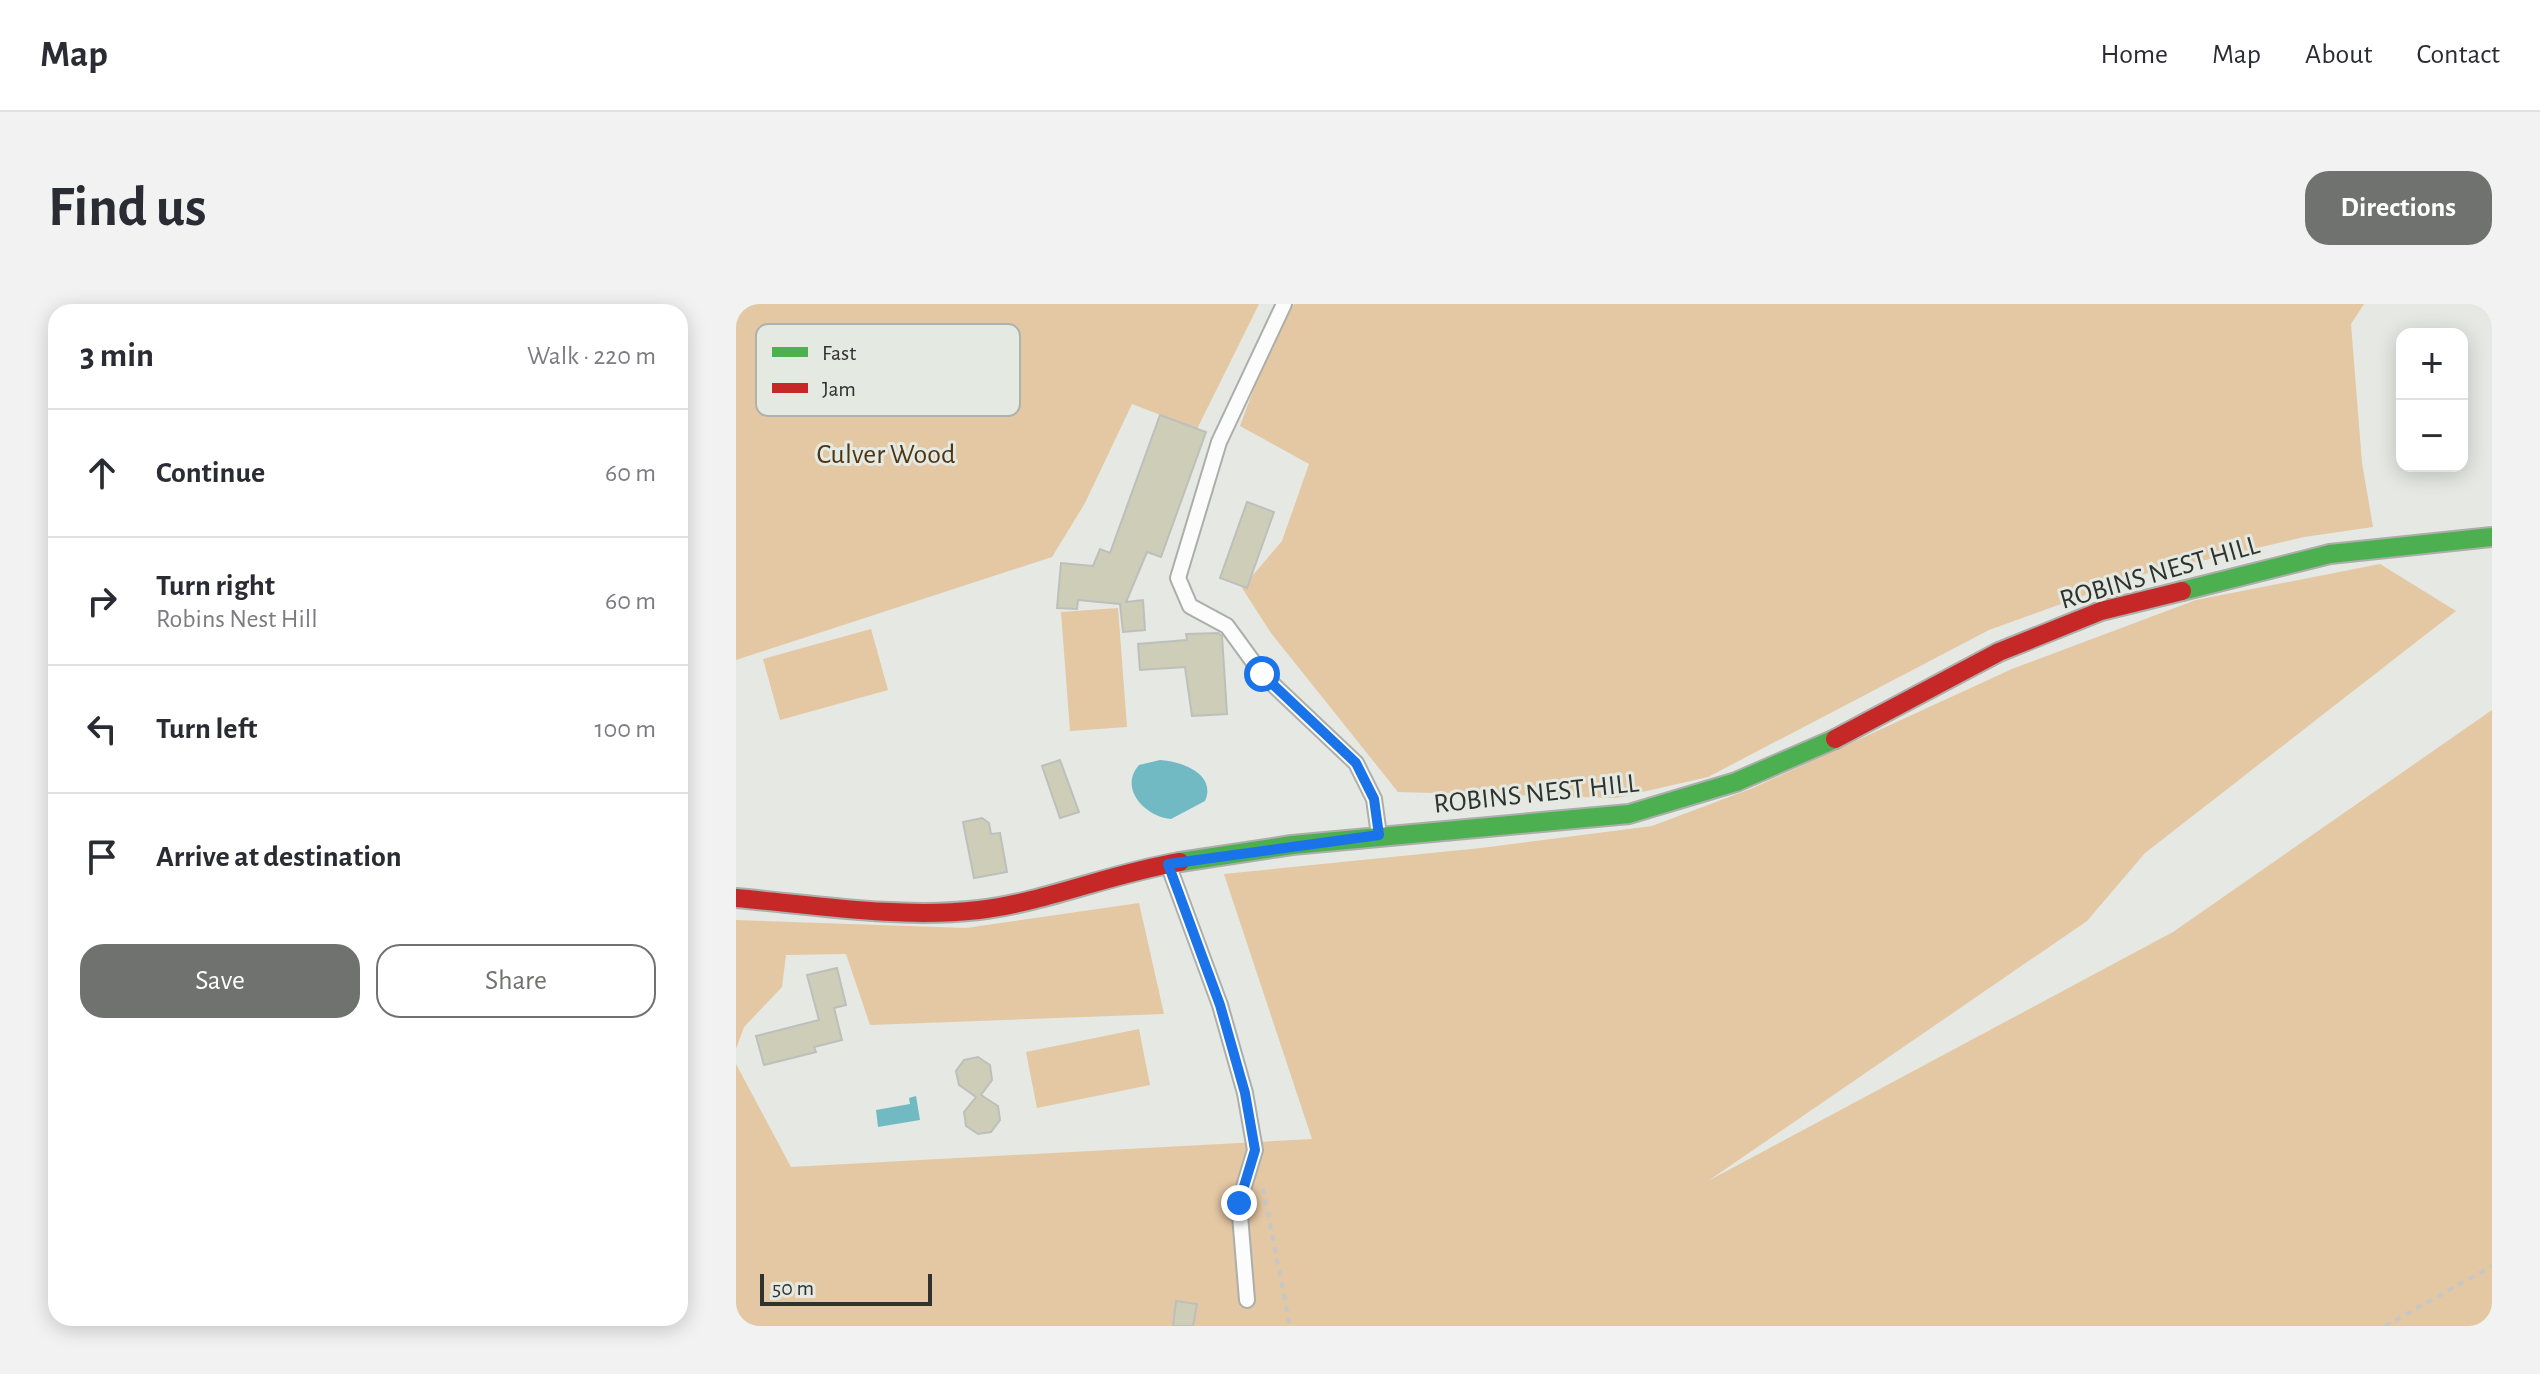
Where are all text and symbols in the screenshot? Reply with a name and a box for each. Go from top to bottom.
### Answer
text: Map [40,36,108,74]
text: Home [2101,41,2168,69]
text: Map [2212,41,2261,69]
text: About [2305,41,2373,69]
text: Contact [2417,41,2500,69]
button: Directions [2305,171,2492,245]
text: Find us [48,180,206,236]
legend [756,324,1020,416]
map controls [2396,328,2468,472]
button: + [2396,328,2468,400]
text: 3 min [80,339,154,373]
text: Fast [822,342,856,364]
text: Walk · 220 m [527,343,656,369]
text: Jam [822,378,856,400]
button: − [2396,400,2468,472]
park label: Culver Wood [816,441,956,469]
icon: ahead [80,451,124,495]
text: Continue [156,458,265,488]
text: 60 m [605,460,656,486]
street label: ROBINS NEST HILL [2057,531,2263,615]
text: Turn right [156,571,275,601]
icon: right [80,579,124,623]
text: 60 m [605,588,656,614]
text: Robins Nest Hill [156,606,318,632]
route start [1244,656,1280,692]
icon: left [80,707,124,751]
text: Turn left [156,714,257,744]
text: 100 m [595,716,656,742]
street label: ROBINS NEST HILL [1432,769,1641,819]
icon: arrive [80,835,124,879]
text: Arrive at destination [156,842,402,872]
button: Save [80,944,360,1018]
button: Share [376,944,656,1018]
route end [1221,1185,1257,1221]
scale bar [760,1270,932,1306]
text: 50 m [772,1277,814,1299]

